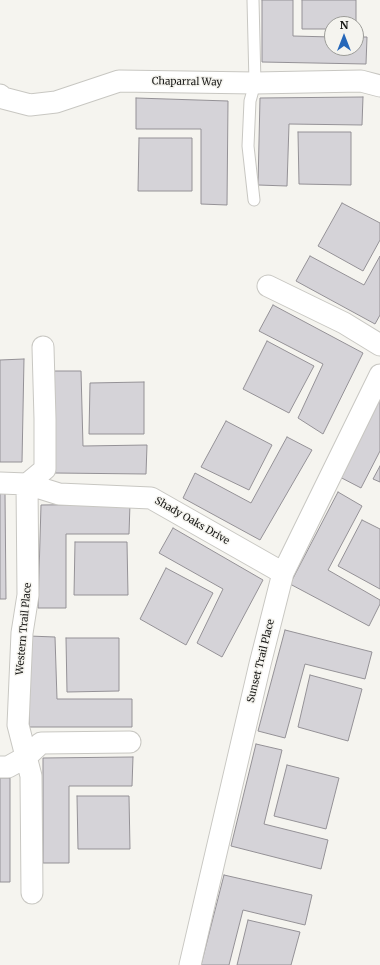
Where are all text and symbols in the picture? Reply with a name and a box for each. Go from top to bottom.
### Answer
north arrow [324,16,364,56]
text: N [340,18,348,32]
street label: Chaparral Way [152,75,222,89]
street label: Shady Oaks Drive [153,495,231,547]
street label: Western Trail Place [14,582,34,676]
street label: Sunset Trail Place [245,618,277,704]

